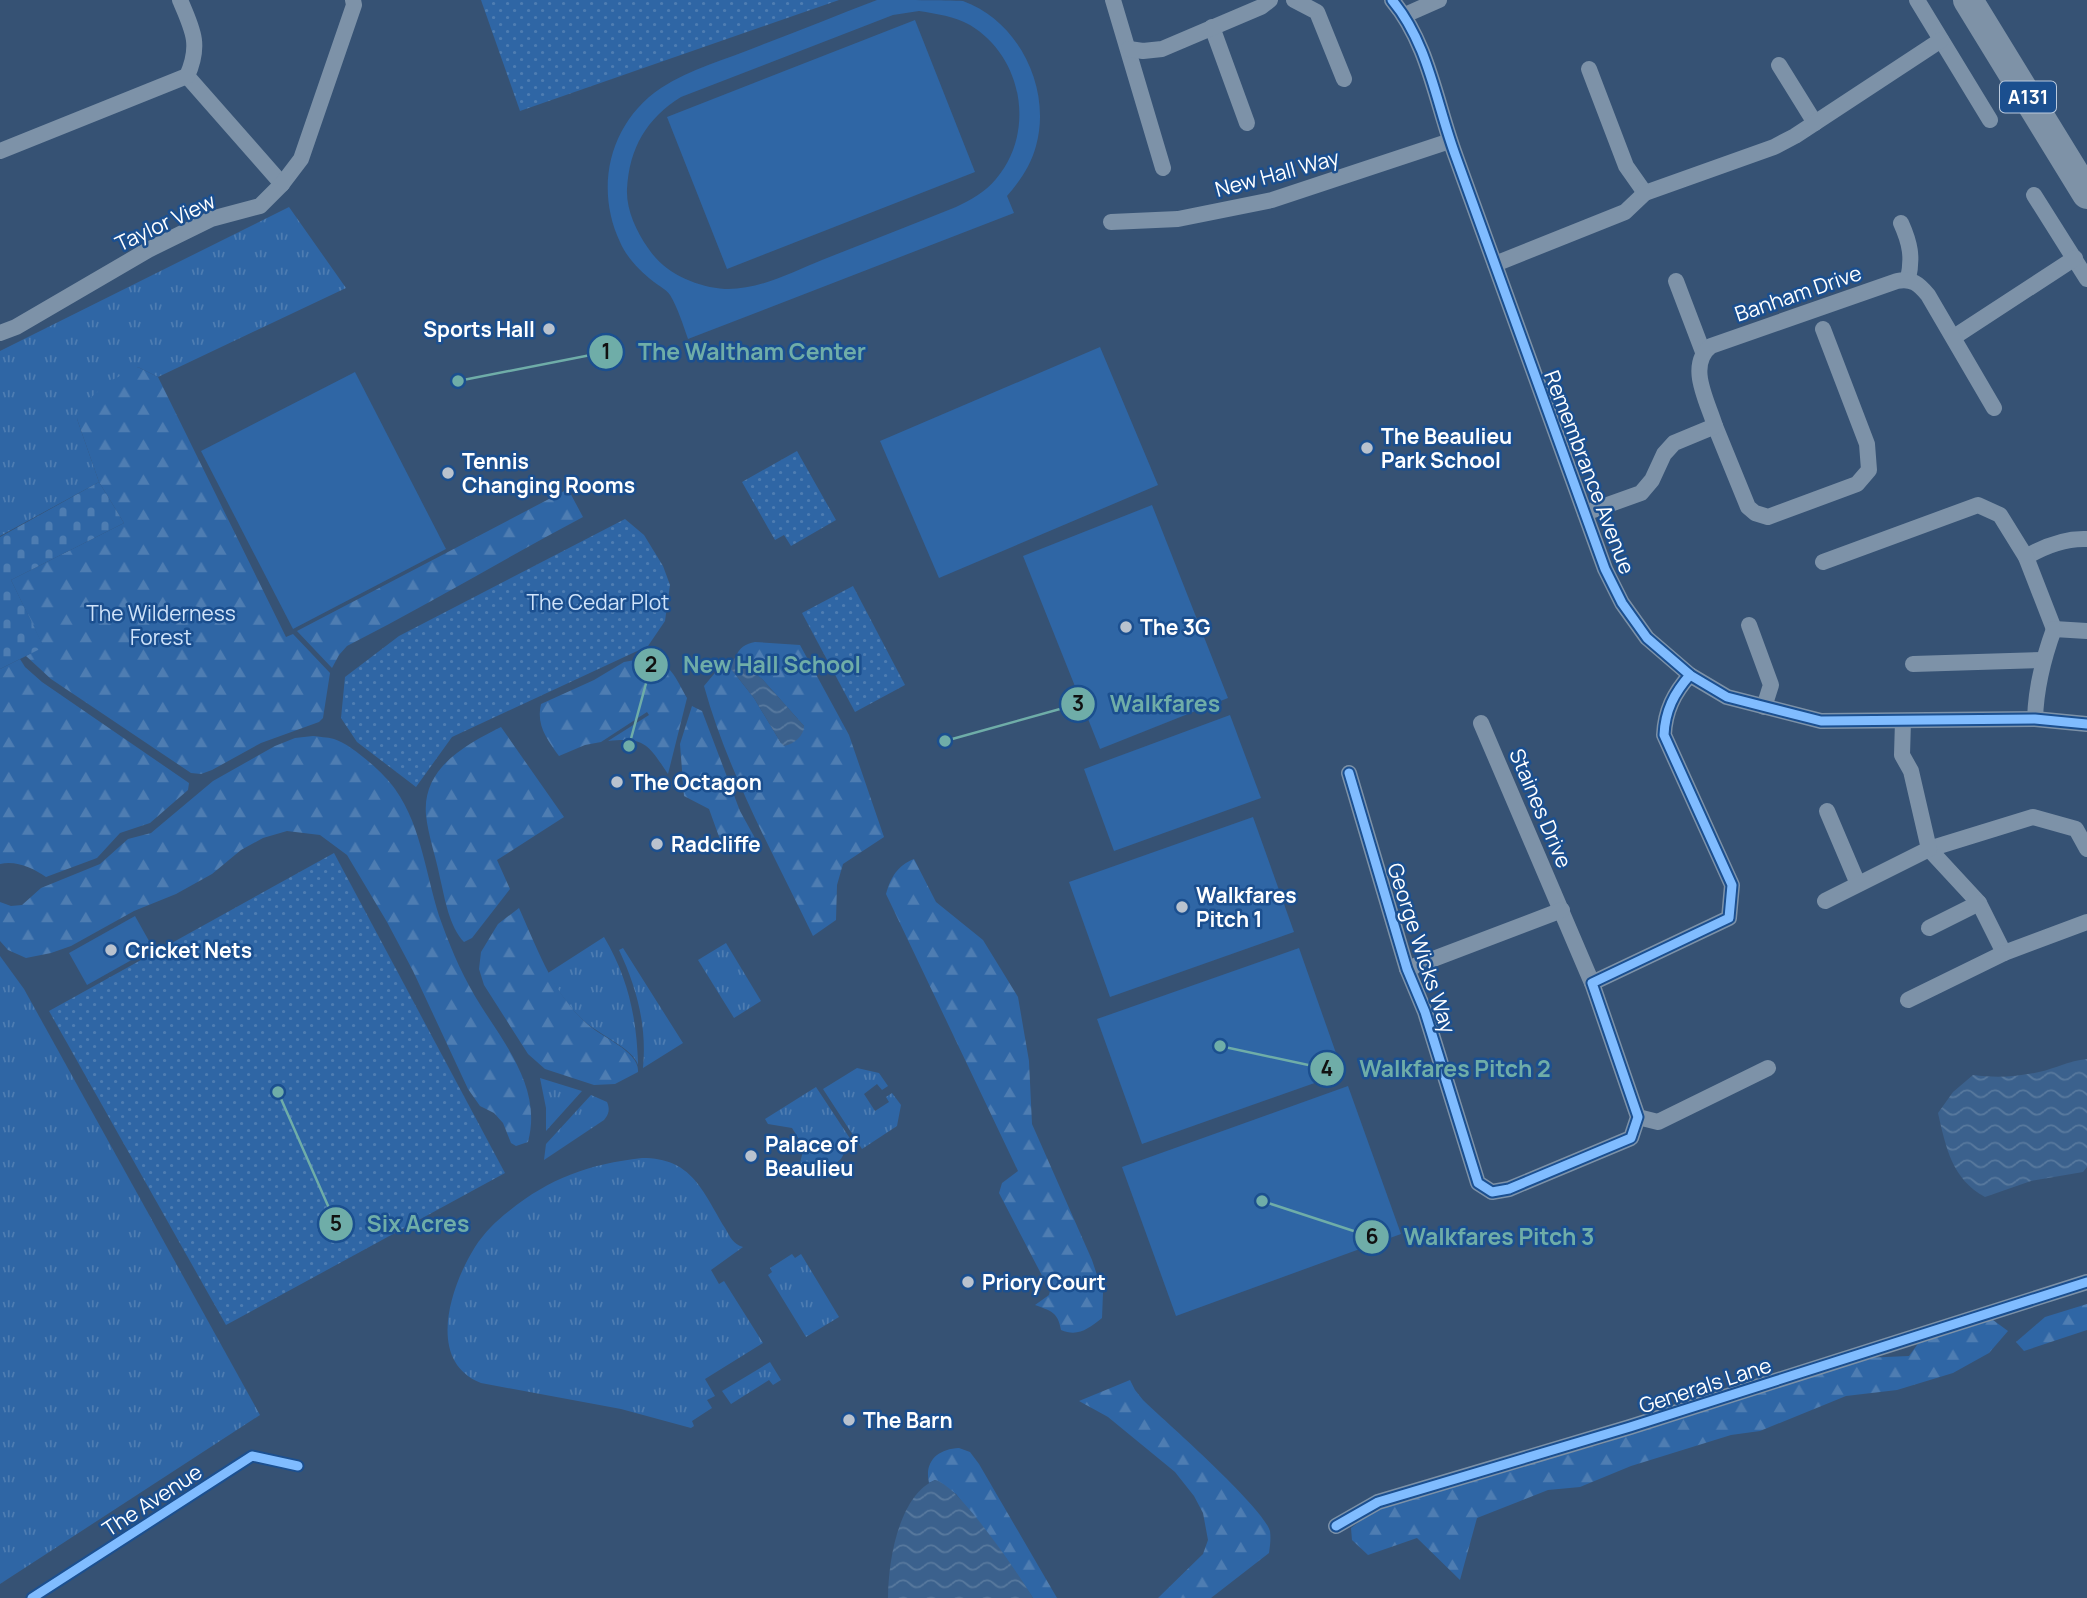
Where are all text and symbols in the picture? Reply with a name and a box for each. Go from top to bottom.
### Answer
road number: A131 [2000,82,2056,113]
street label: New Hall Way [1212,143,1342,203]
street label: Taylor View [110,187,220,257]
street label: Banham Drive [1731,258,1865,328]
place label: Sports Hall [423,315,535,343]
marker: Sports Hall [541,321,557,337]
callout: The Waltham Center [589,330,880,374]
text: The Waltham Center [638,335,866,367]
text: 1 [601,337,611,365]
street label: Remembrance Avenue [1538,366,1642,578]
place label: The Beaulieu Park School [1381,422,1512,474]
marker: The Beaulieu Park School [1359,440,1375,456]
place label: Tennis Changing Rooms [462,447,635,499]
marker: Tennis Changing Rooms [440,465,456,481]
park label: The Cedar Plot [526,588,670,616]
park label: The Wilderness Forest [86,599,236,651]
place label: The 3G [1140,613,1210,641]
marker: The 3G [1118,619,1134,635]
callout: New Hall School [634,643,875,687]
text: New Hall School [683,648,861,680]
text: 2 [645,650,657,678]
callout: Walkfares [1061,682,1234,726]
text: Walkfares [1110,687,1220,719]
text: 3 [1072,689,1084,717]
street label: Staines Drive [1503,744,1579,872]
place label: The Octagon [631,768,762,796]
marker: The Octagon [609,774,625,790]
place label: Radcliffe [671,830,761,858]
marker: Radcliffe [649,836,665,852]
street label: George Wicks Way [1381,859,1463,1037]
place label: Walkfares Pitch 1 [1196,881,1297,933]
marker: Walkfares Pitch 1 [1174,899,1190,915]
place label: Cricket Nets [125,936,252,964]
marker: Cricket Nets [103,942,119,958]
callout: Walkfares Pitch 2 [1310,1047,1564,1091]
text: Walkfares Pitch 2 [1359,1052,1551,1084]
text: 4 [1321,1054,1333,1082]
place label: Palace of Beaulieu [765,1130,858,1182]
marker: Palace of Beaulieu [743,1148,759,1164]
callout: Six Acres [318,1202,484,1246]
text: Six Acres [367,1207,469,1239]
text: 5 [330,1209,342,1237]
callout: Walkfares Pitch 3 [1354,1215,1608,1259]
text: Walkfares Pitch 3 [1404,1220,1594,1252]
text: 6 [1365,1222,1379,1250]
place label: Priory Court [982,1268,1106,1296]
marker: Priory Court [960,1274,976,1290]
street label: Generals Lane [1635,1350,1775,1420]
place label: The Barn [863,1406,953,1434]
marker: The Barn [841,1412,857,1428]
street label: The Avenue [97,1457,207,1543]

